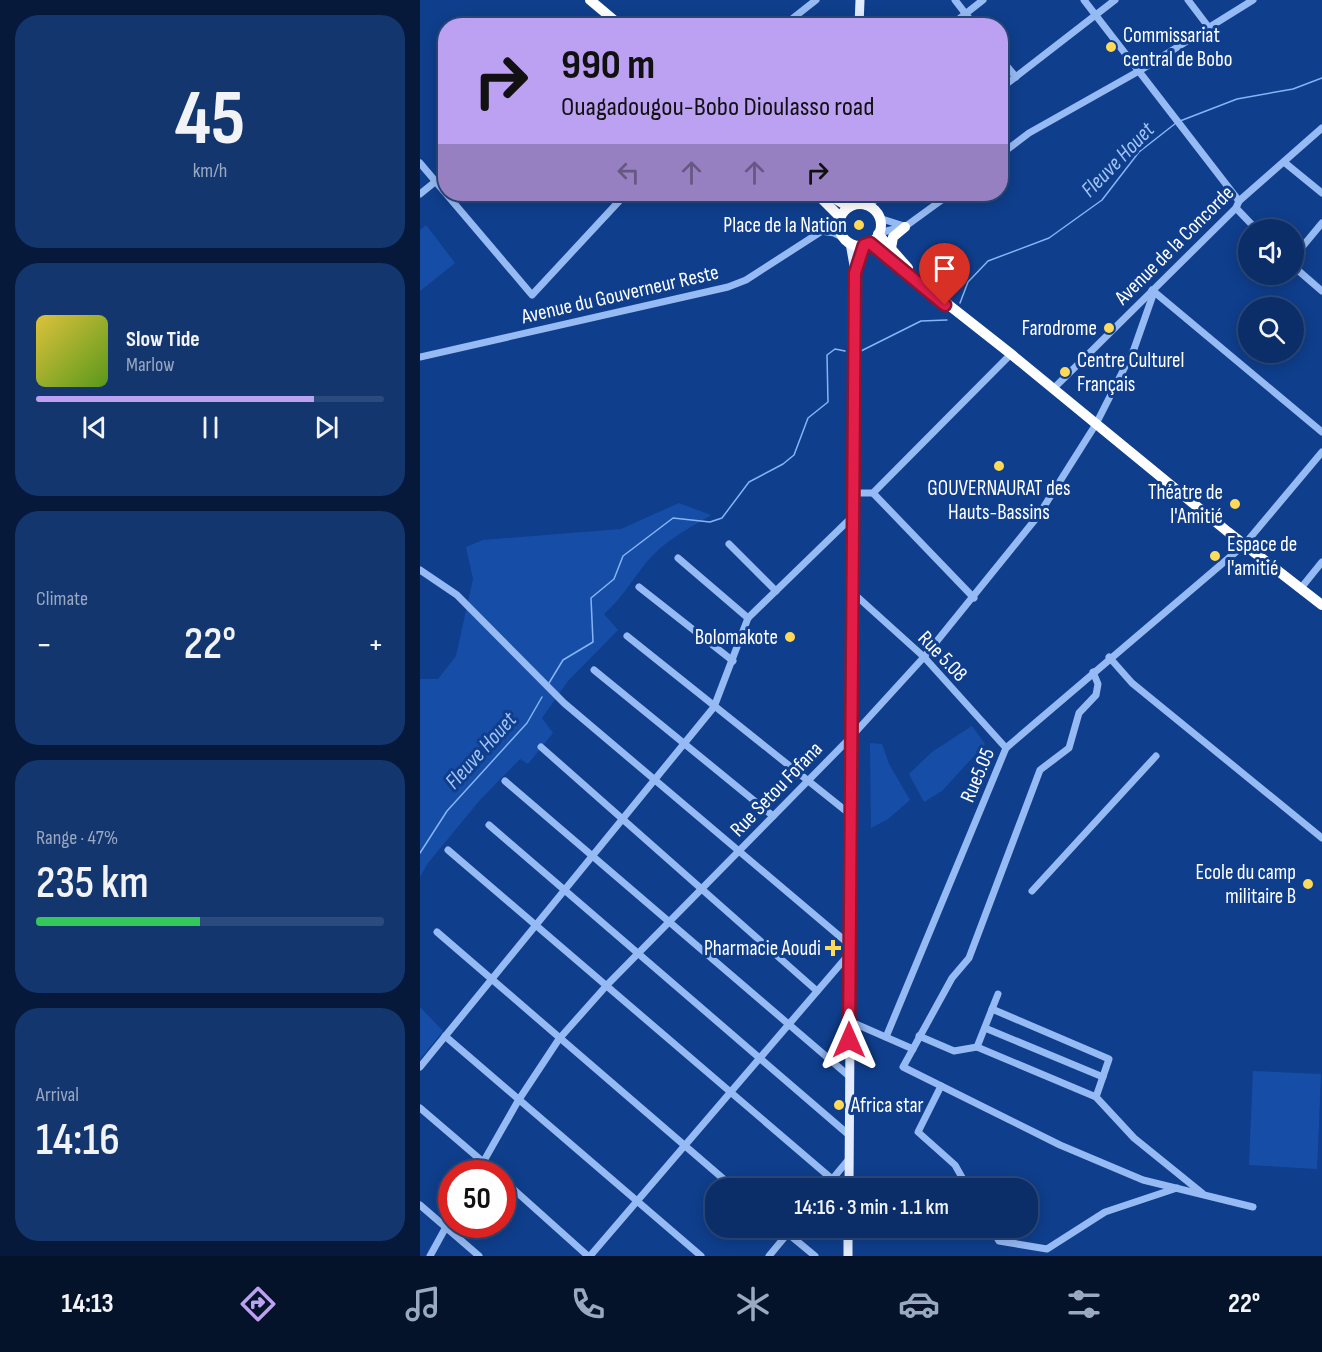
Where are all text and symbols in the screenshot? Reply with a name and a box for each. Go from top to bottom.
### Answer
place label: Commissariat central de Bobo [1123,23,1232,72]
text: 990 m [561,40,655,91]
marker: Commissariat central de Bobo [1104,40,1118,54]
icon: right [462,42,540,120]
text: 45 [175,73,245,166]
text: Ouagadougou-Bobo Dioulasso road [561,91,875,123]
water label: Fleuve Houet [1076,116,1161,203]
icon: left [612,156,645,189]
icon: ahead [675,156,708,189]
icon: ahead [738,156,771,189]
icon: right [801,156,834,189]
text: km/h [193,159,227,183]
street label: Avenue de la Concorde [1109,181,1239,311]
place label: Place de la Nation [723,213,847,238]
marker: Place de la Nation [852,218,866,232]
map controls [1238,219,1304,363]
button: sound [1238,219,1304,285]
pin [919,243,970,305]
icon: arrive [928,252,961,285]
street label: Avenue du Gouverneur Reste [518,260,721,330]
button: search [1238,297,1304,363]
place label: Farodrome [1022,316,1097,341]
marker: Farodrome [1102,321,1116,335]
text: Slow Tide [126,326,200,353]
place label: Centre Culturel Français [1077,348,1184,397]
text: Marlow [126,353,174,377]
marker: Centre Culturel Français [1058,365,1072,379]
icon: previous [78,411,111,444]
icon: pause [194,411,227,444]
icon: next [310,411,343,444]
marker: GOUVERNAURAT des Hauts-Bassins [992,459,1006,473]
place label: GOUVERNAURAT des Hauts-Bassins [927,476,1071,525]
place label: Théatre de l'Amitié [1148,480,1223,529]
marker: Théatre de l'Amitié [1228,497,1242,511]
place label: Espace de l'amitié [1227,532,1297,581]
marker: Espace de l'amitié [1208,549,1222,563]
text: Climate [36,587,88,611]
text: 22° [184,617,236,672]
text: − [36,625,52,665]
text: + [368,625,384,665]
place label: Bolomakote [695,625,778,650]
street label: Rue 5.08 [913,626,973,687]
marker: Bolomakote [783,630,797,644]
water label: Fleuve Houet [440,706,524,795]
street label: Rue Setou Fofana [725,737,828,842]
street label: Rue5.05 [955,744,1000,806]
text: Range · 47% [36,826,118,850]
text: 235 km [36,856,149,911]
place label: Ecole du camp militaire B [1195,860,1296,909]
marker: Ecole du camp militaire B [1301,877,1315,891]
place label: Pharmacie Aoudi [704,936,821,961]
marker: Pharmacie Aoudi [826,941,840,955]
position arrow [817,1008,881,1072]
text: Arrival [36,1083,79,1107]
place label: Africa star [850,1093,924,1118]
marker: Africa star [832,1098,846,1112]
text: 14:16 [36,1113,120,1168]
speed limit sign: 50 [438,1160,516,1238]
text: 14:16 · 3 min · 1.1 km [794,1194,949,1221]
icon: directions [237,1283,279,1325]
icon: music [402,1283,444,1325]
icon: phone [567,1283,609,1325]
icon: climate [732,1283,774,1325]
icon: car [898,1283,940,1325]
icon: filters [1063,1283,1105,1325]
text: 14:13 [62,1288,114,1320]
text: 22° [1228,1288,1260,1320]

